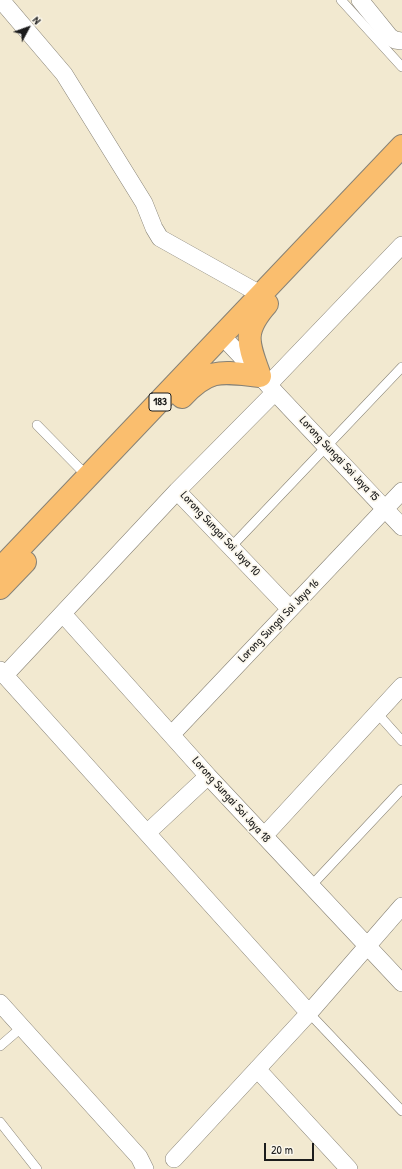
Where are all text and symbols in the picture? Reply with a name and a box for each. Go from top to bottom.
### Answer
north arrow [8,8,48,48]
text: N [30,13,44,27]
road number: 183 [149,393,171,411]
street label: Lorong Sungai Soi Jaya 15 [296,414,382,504]
street label: Lorong Sungai Soi Jaya 10 [177,489,263,579]
street label: Lorong Sungai Soi Jaya 16 [236,576,322,666]
street label: Lorong Sungai Soi Jaya 18 [189,754,273,846]
scale bar [266,1135,316,1161]
text: 20 m [271,1141,293,1158]

